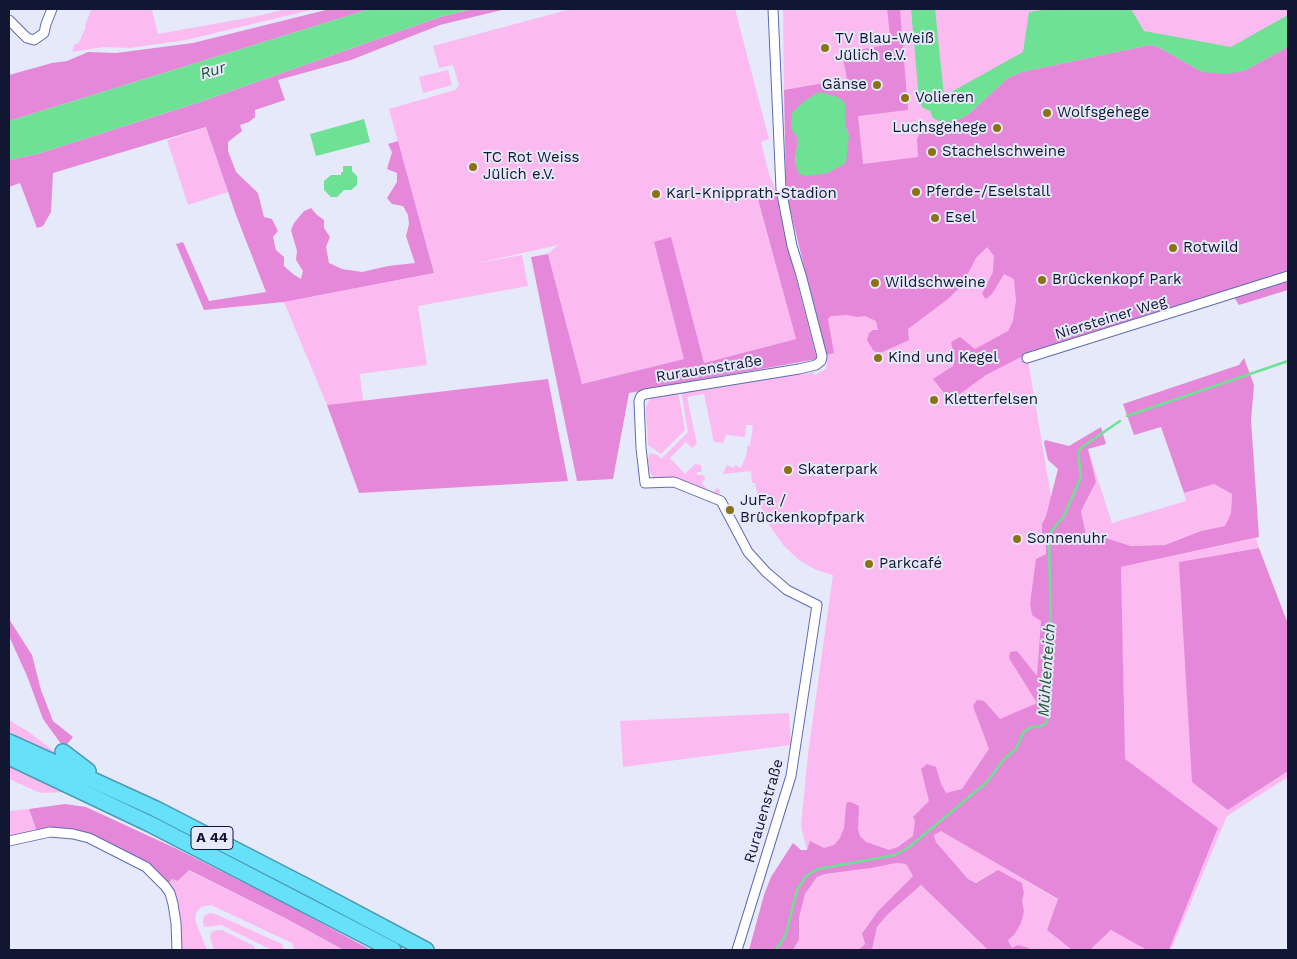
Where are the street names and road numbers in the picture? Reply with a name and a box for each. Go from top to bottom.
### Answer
street label: Niersteiner Weg [1053,292,1169,344]
street label: Rurauenstraße [655,352,763,386]
street label: Rurauenstraße [741,757,787,865]
road number: A 44 [191,826,233,850]

